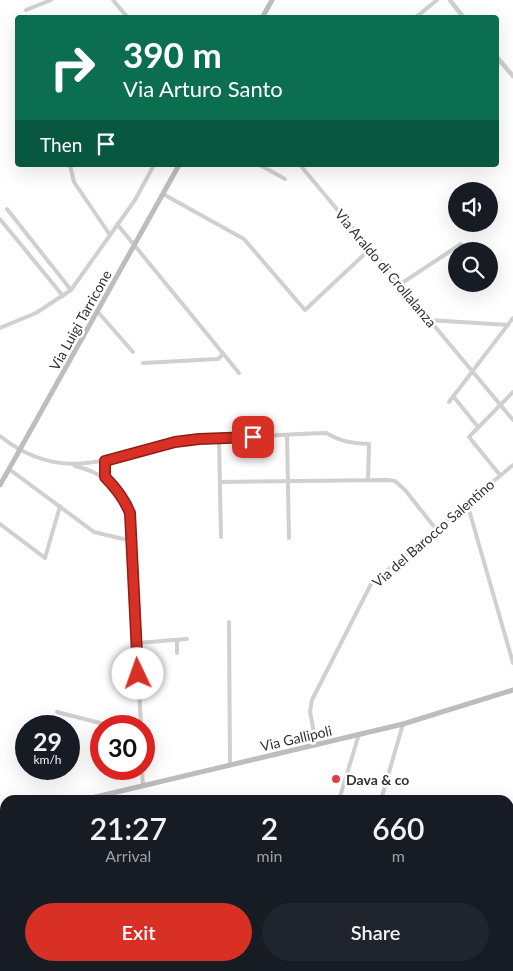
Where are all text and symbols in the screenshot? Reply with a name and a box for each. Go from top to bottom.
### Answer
text: 390 m [123,33,222,75]
icon: right [40,35,105,100]
text: Via Arturo Santo [123,75,283,102]
icon: arrive [92,130,120,158]
text: Then [40,133,82,156]
map controls [448,182,498,292]
button: sound [448,182,498,232]
street label: Via Araldo di Crollalanza [332,206,440,330]
button: search [448,242,498,292]
street label: Via Luigi Tarricone [45,267,115,373]
pin [232,416,274,458]
icon: arrive [239,423,267,451]
street label: Via del Barocco Salentino [369,475,497,591]
position arrow [111,647,163,699]
speed limit sign: 30 [90,715,155,780]
street label: Via Gallipoli [259,722,333,754]
text: 29 [33,726,62,756]
text: km/h [33,752,62,767]
place label: Dava & co [346,771,409,788]
marker: Dava & co [330,773,342,785]
text: 21:27 [90,810,167,846]
text: 2 [261,810,278,846]
text: 660 [372,810,424,846]
text: Arrival [105,846,151,865]
text: min [257,846,282,865]
text: m [392,846,405,865]
button: Exit [25,903,252,961]
button: Share [262,903,489,961]

